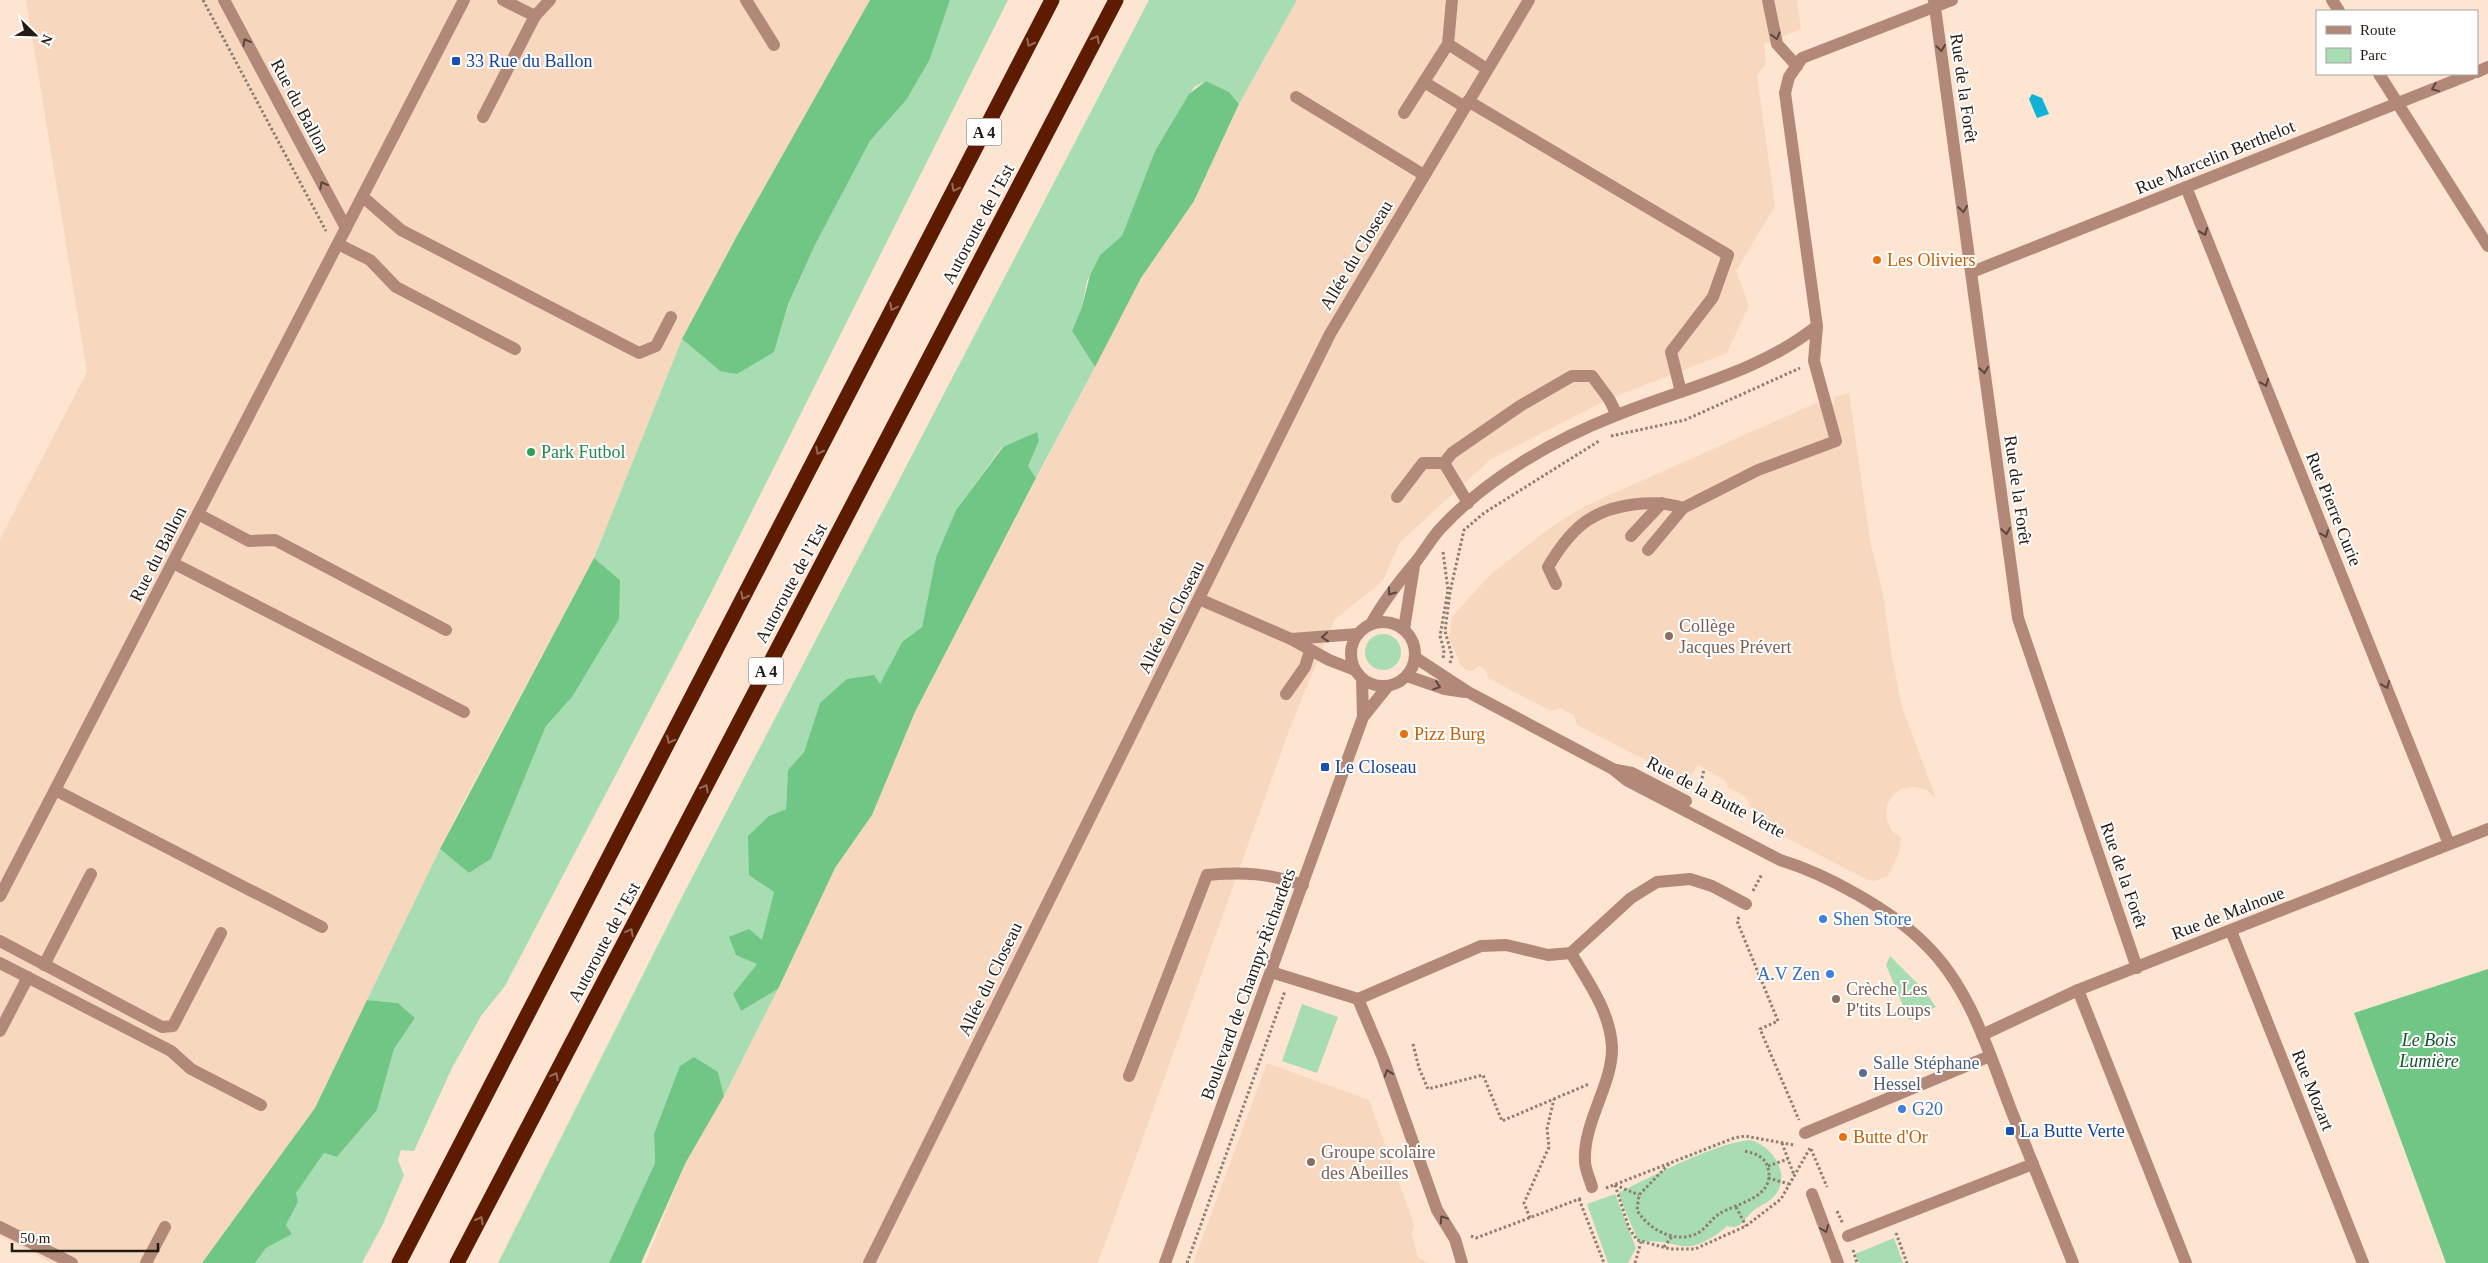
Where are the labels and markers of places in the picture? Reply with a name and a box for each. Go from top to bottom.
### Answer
place label: 33 Rue du Ballon [466,51,593,71]
marker: 33 Rue du Ballon [450,55,462,67]
place label: Les Oliviers [1887,250,1975,270]
marker: Les Oliviers [1871,254,1883,266]
place label: Park Futbol [541,442,626,462]
marker: Park Futbol [525,446,537,458]
place label: Collège Jacques Prévert [1679,616,1791,657]
marker: Collège Jacques Prévert [1663,630,1675,642]
place label: Pizz Burg [1414,724,1485,744]
marker: Pizz Burg [1398,728,1410,740]
place label: Le Closeau [1335,757,1416,777]
marker: Le Closeau [1319,761,1331,773]
place label: Shen Store [1833,909,1912,929]
marker: Shen Store [1817,913,1829,925]
place label: A.V Zen [1757,964,1820,984]
marker: A.V Zen [1824,968,1836,980]
place label: Crèche Les P'tits Loups [1846,979,1931,1020]
marker: Crèche Les P'tits Loups [1830,993,1842,1005]
place label: Salle Stéphane Hessel [1873,1053,1979,1094]
marker: Salle Stéphane Hessel [1857,1067,1869,1079]
place label: G20 [1912,1099,1943,1119]
marker: G20 [1896,1103,1908,1115]
place label: La Butte Verte [2020,1121,2125,1141]
marker: La Butte Verte [2004,1125,2016,1137]
place label: Butte d'Or [1853,1127,1928,1147]
marker: Butte d'Or [1837,1131,1849,1143]
place label: Groupe scolaire des Abeilles [1321,1142,1435,1183]
marker: Groupe scolaire des Abeilles [1305,1156,1317,1168]

